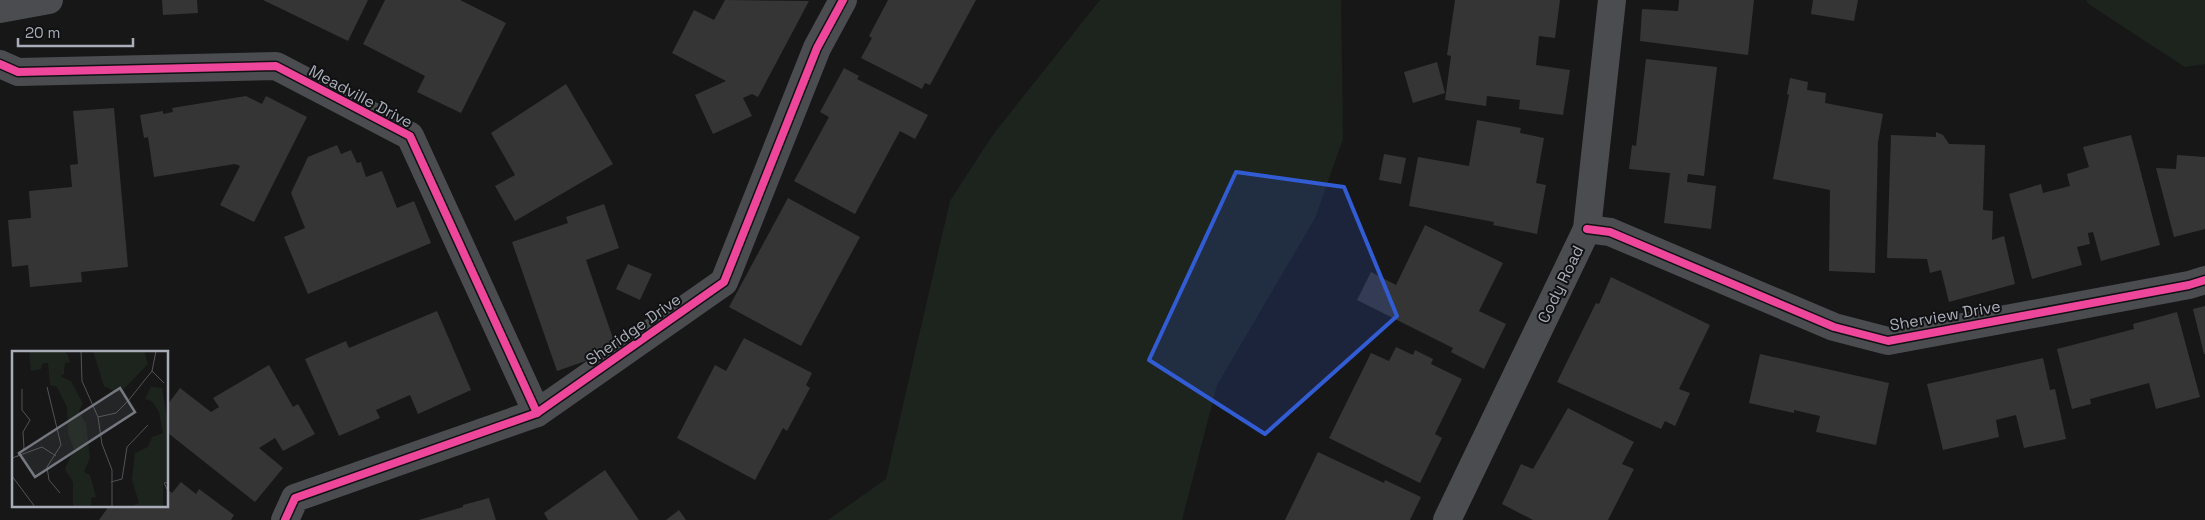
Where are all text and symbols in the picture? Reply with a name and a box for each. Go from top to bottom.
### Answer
scale bar [18,15,132,47]
text: 20 m [25,23,60,42]
street label: Meadville Drive [305,60,416,133]
street label: Cody Road [1533,242,1588,326]
street label: Sheridge Drive [582,289,685,370]
street label: Sherview Drive [1888,295,2002,336]
inset map [12,351,169,508]

